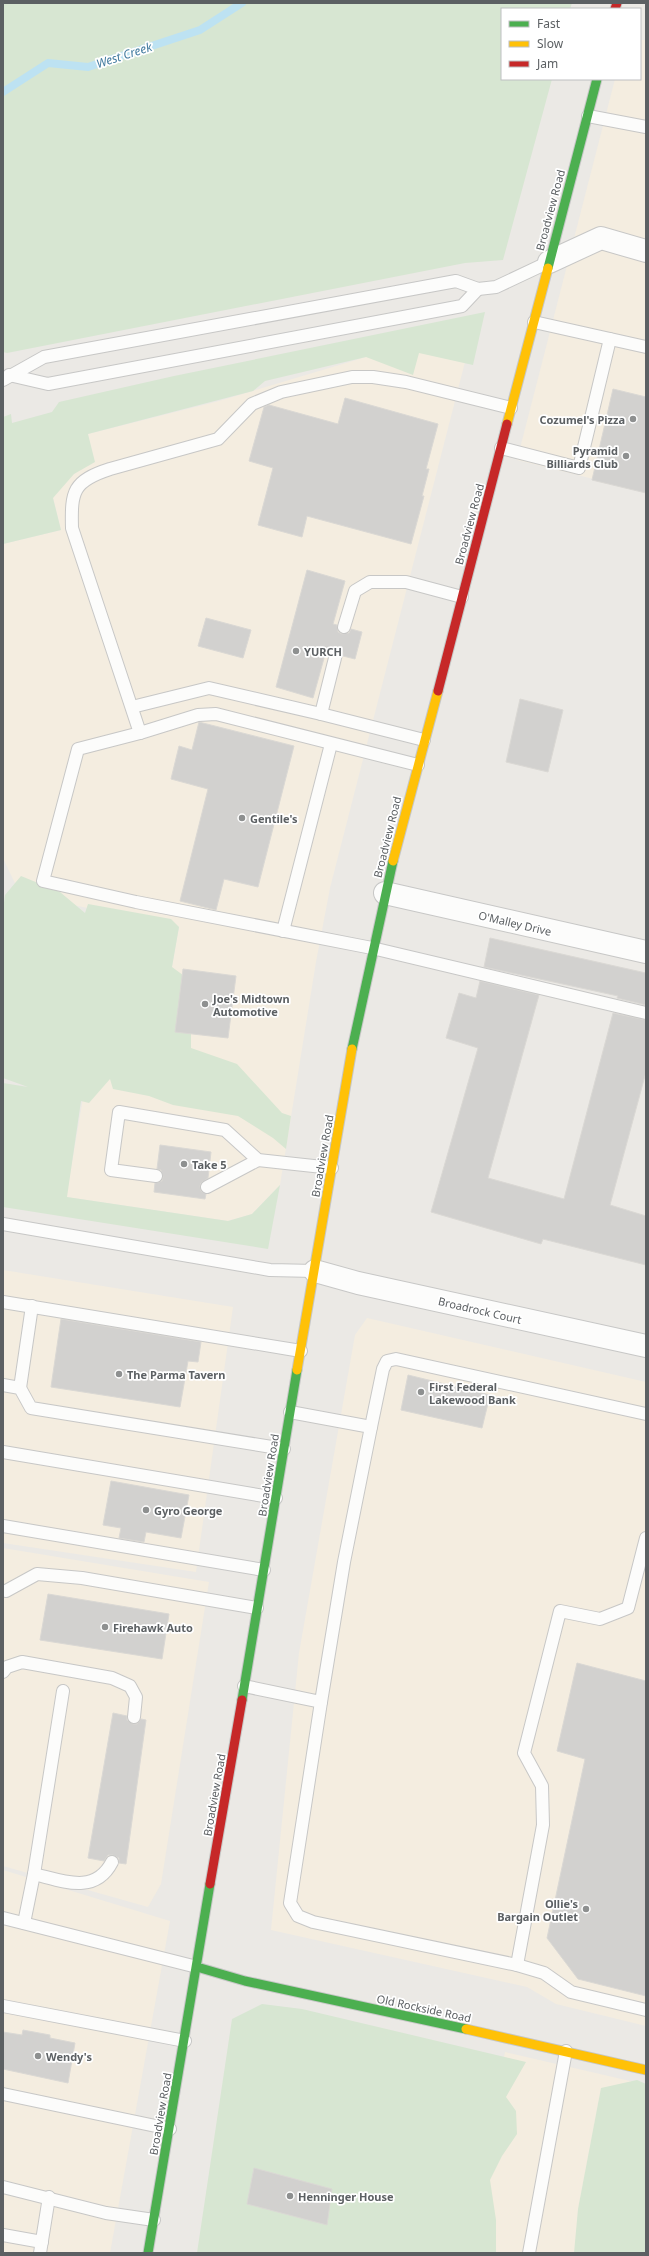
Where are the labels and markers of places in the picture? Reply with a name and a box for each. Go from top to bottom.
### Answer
place label: Cozumel's Pizza [539,412,625,427]
marker: Cozumel's Pizza [628,414,638,424]
place label: Pyramid Billiards Club [546,443,618,471]
marker: Pyramid Billiards Club [621,451,631,461]
place label: YURCH [304,644,342,659]
marker: YURCH [291,646,301,656]
place label: Gentile's [250,811,298,826]
marker: Gentile's [237,813,247,823]
place label: Joe's Midtown Automotive [212,991,290,1019]
marker: Joe's Midtown Automotive [200,999,210,1009]
place label: Take 5 [192,1157,227,1172]
marker: Take 5 [179,1159,189,1169]
place label: The Parma Tavern [127,1367,225,1382]
marker: The Parma Tavern [114,1369,124,1379]
place label: First Federal Lakewood Bank [429,1379,516,1407]
marker: First Federal Lakewood Bank [416,1387,426,1397]
place label: Gyro George [154,1503,223,1518]
marker: Gyro George [141,1505,151,1515]
place label: Firehawk Auto [113,1620,193,1635]
marker: Firehawk Auto [100,1622,110,1632]
place label: Ollie's Bargain Outlet [497,1896,578,1924]
marker: Ollie's Bargain Outlet [581,1904,591,1914]
place label: Wendy's [46,2049,92,2064]
marker: Wendy's [33,2051,43,2061]
place label: Henninger House [298,2189,394,2204]
marker: Henninger House [285,2191,295,2201]

